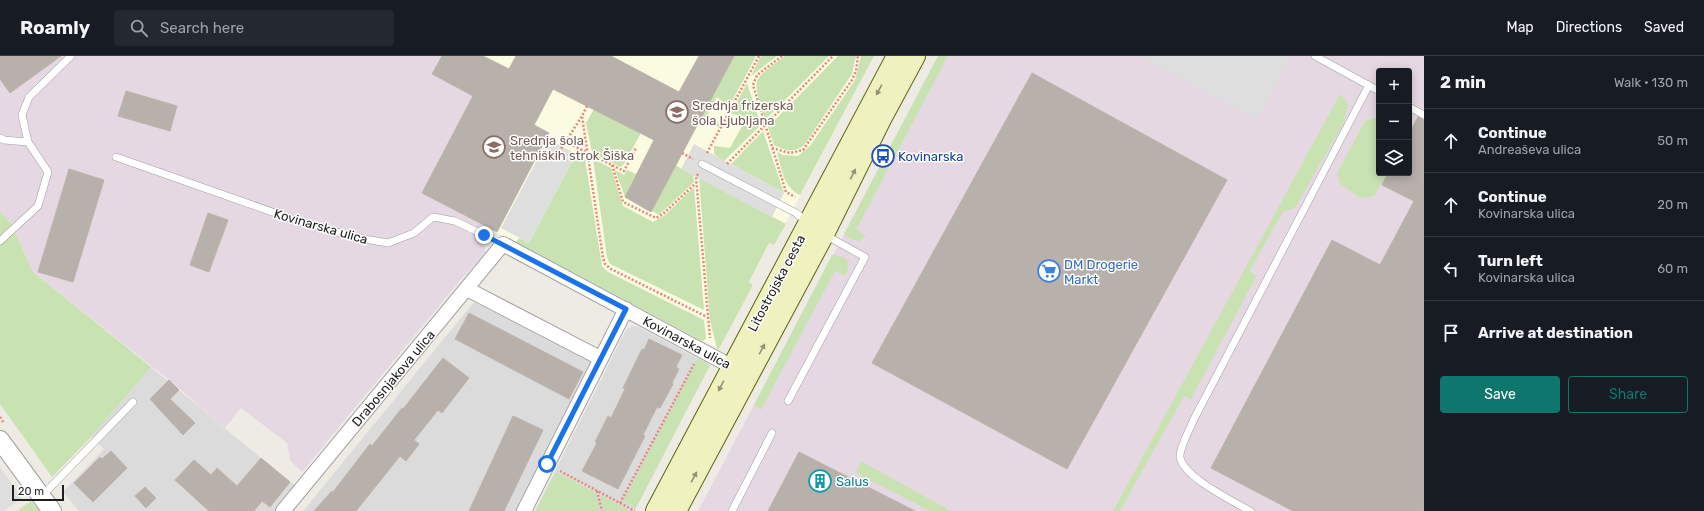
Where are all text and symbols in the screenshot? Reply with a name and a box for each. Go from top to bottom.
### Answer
search box [114,10,394,46]
text: Roamly [20,16,90,39]
icon: search [128,17,150,39]
text: Search here [160,19,244,37]
text: Map [1507,19,1534,36]
text: Directions [1556,19,1622,36]
text: Saved [1644,19,1684,36]
map controls [1376,68,1412,176]
button: + [1376,68,1412,104]
text: 2 min [1440,72,1486,92]
text: Walk · 130 m [1614,75,1688,90]
one-way arrow [876,85,882,96]
place label: Srednja frizerska šola Ljubljana [692,98,793,128]
school or university icon: Srednja frizerska šola Ljubljana [664,99,690,125]
button: − [1376,104,1412,140]
text: Continue [1478,124,1547,142]
icon: ahead [1440,130,1462,152]
place label: Srednja šola tehniških strok Šiška [510,133,634,163]
text: 50 m [1657,133,1688,148]
school or university icon: Srednja šola tehniških strok Šiška [481,134,507,160]
button: layers [1376,140,1412,176]
text: Andreaševa ulica [1478,142,1581,157]
bus stop icon: Kovinarska [870,143,896,169]
place label: Kovinarska [898,149,963,164]
one-way arrow [850,169,856,180]
text: Continue [1478,188,1547,206]
icon: ahead [1440,194,1462,216]
text: 20 m [1657,197,1688,212]
street label: Kovinarska ulica [272,206,370,247]
text: Kovinarska ulica [1478,206,1575,221]
route end [475,226,493,244]
street label: Litostrojska cesta [745,232,808,334]
text: Turn left [1478,252,1543,270]
place label: DM Drogerie Markt [1064,257,1138,287]
supermarket icon: DM Drogerie Markt [1036,258,1062,284]
icon: left [1440,258,1462,280]
text: 60 m [1657,261,1688,276]
text: Kovinarska ulica [1478,270,1575,285]
street label: Kovinarska ulica [640,313,733,372]
icon: arrive [1440,322,1462,344]
text: Arrive at destination [1478,324,1633,342]
street label: Drabosnjakova ulica [349,327,438,429]
one-way arrow [759,344,765,355]
button: Save [1440,376,1560,413]
button: Share [1568,376,1688,413]
one-way arrow [718,381,724,392]
route start [538,455,556,473]
building icon: Salus [807,468,833,494]
one-way arrow [691,471,697,482]
place label: Salus [836,474,869,489]
scale bar [12,483,64,502]
text: 20 m [18,485,44,498]

